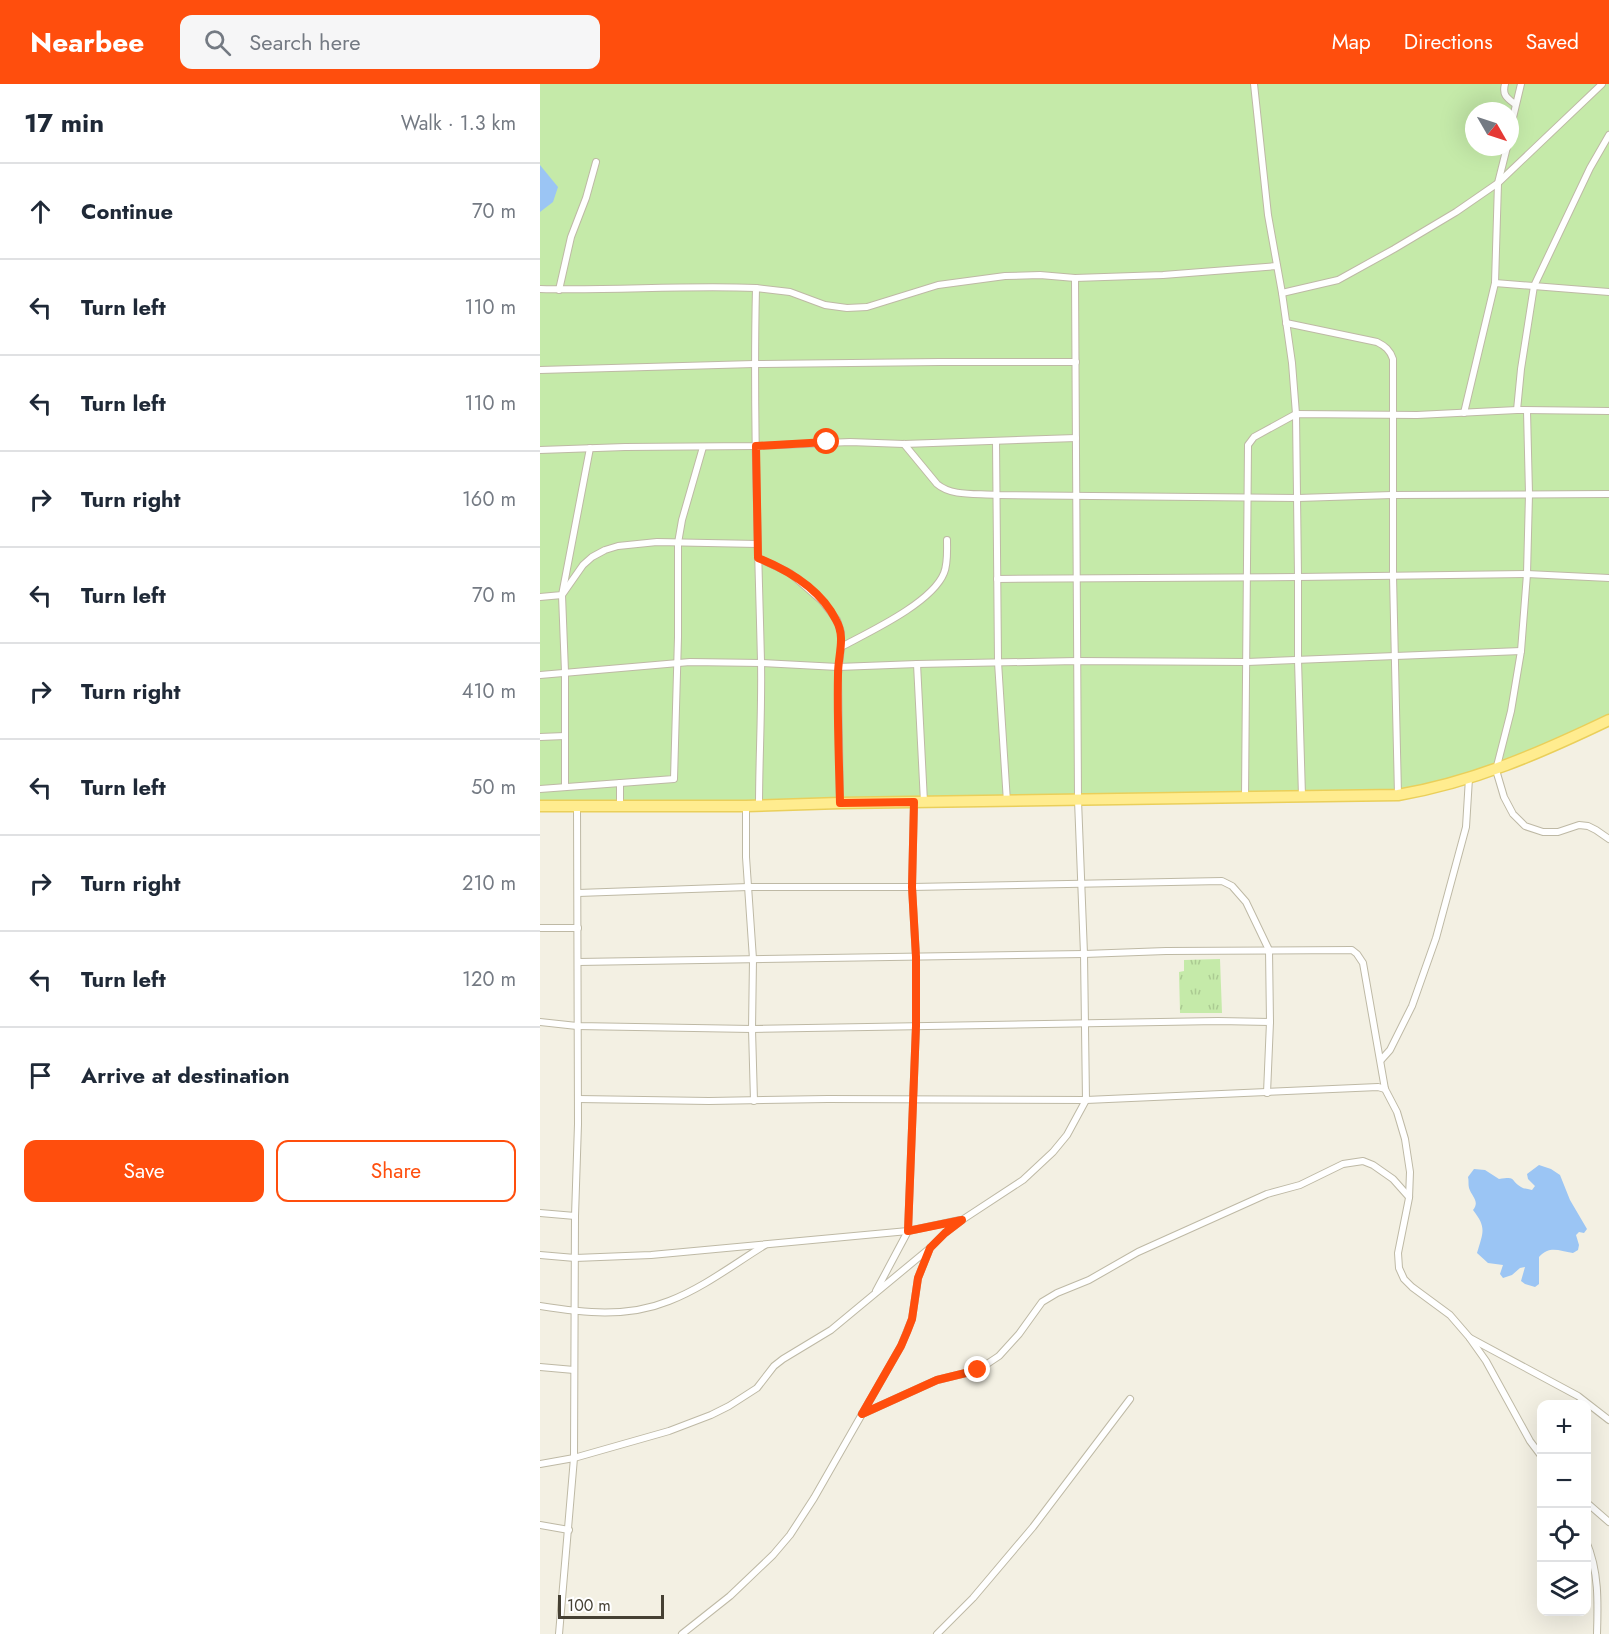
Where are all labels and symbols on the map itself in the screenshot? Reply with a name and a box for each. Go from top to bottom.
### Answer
north arrow [1465,102,1519,156]
route start [813,428,839,454]
route end [964,1356,990,1382]
scale bar [558,1592,664,1620]

